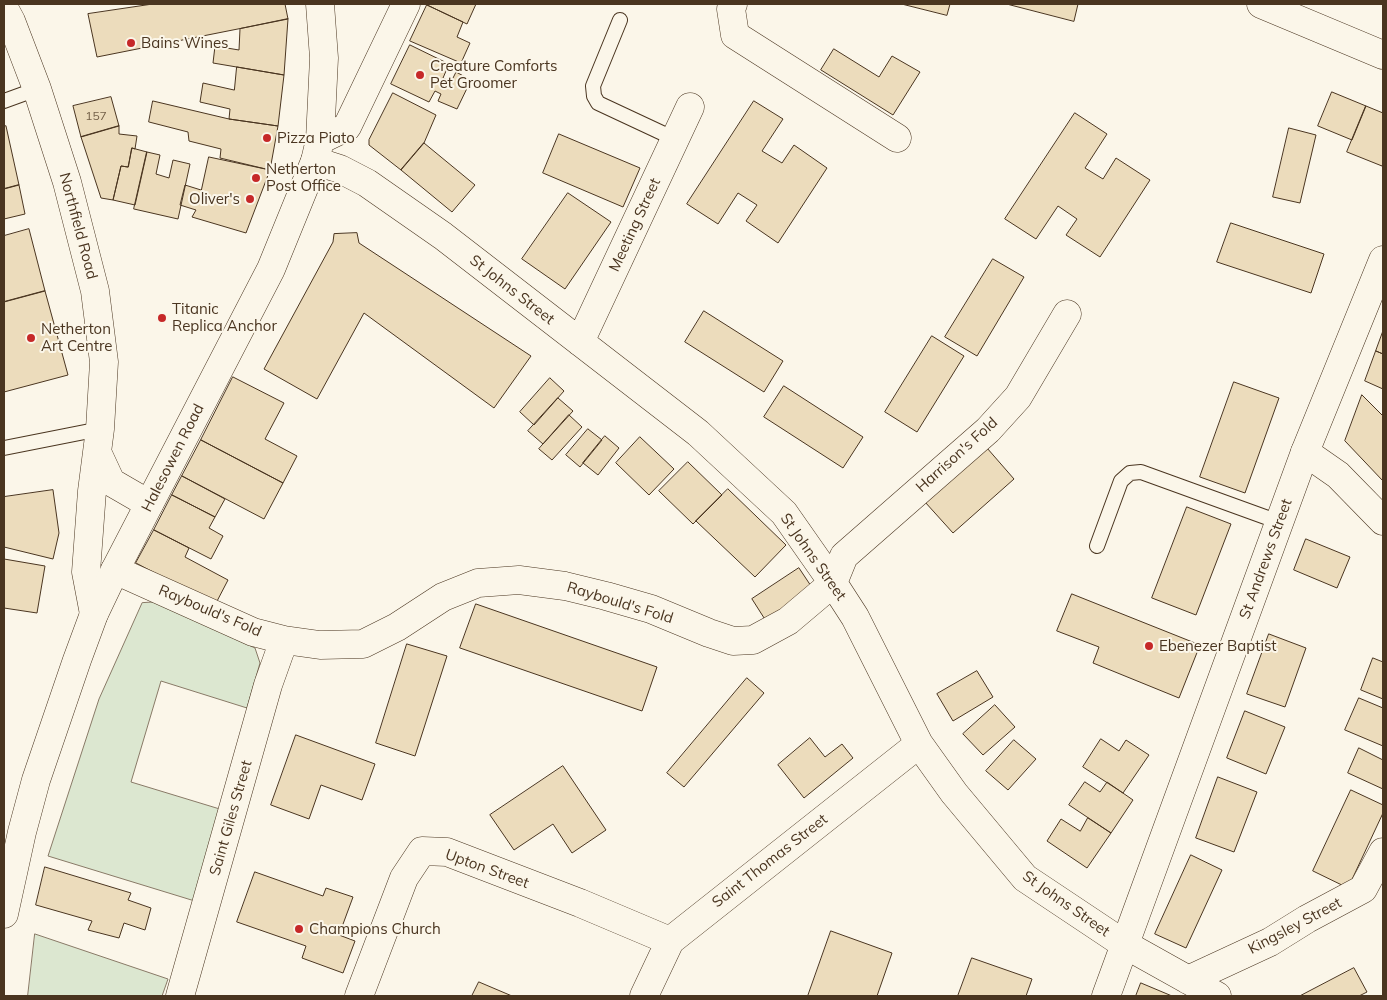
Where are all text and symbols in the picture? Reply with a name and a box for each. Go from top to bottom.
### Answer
place label: Bains Wines [141,34,229,52]
marker: Bains Wines [125,37,137,49]
place label: Creature Comforts Pet Groomer [430,57,558,92]
marker: Creature Comforts Pet Groomer [414,69,426,81]
house number: 157 [85,109,107,123]
place label: Pizza Piato [277,129,355,147]
marker: Pizza Piato [261,132,273,144]
place label: Netherton Post Office [266,160,341,195]
street label: Northfield Road [55,171,101,281]
marker: Netherton Post Office [250,172,262,184]
street label: Meeting Street [605,175,665,275]
place label: Oliver's [189,190,240,208]
marker: Oliver's [244,193,256,205]
street label: St Johns Street [466,251,558,329]
place label: Titanic Replica Anchor [172,300,277,335]
marker: Titanic Replica Anchor [156,312,168,324]
place label: Netherton Art Centre [41,320,112,355]
marker: Netherton Art Centre [25,332,37,344]
street label: Halesowen Road [138,401,208,515]
street label: Harrison's Fold [912,414,1002,496]
street label: St Andrews Street [1236,497,1296,621]
street label: St Johns Street [776,510,850,604]
street label: Raybould's Fold [565,578,675,628]
street label: Raybould's Fold [156,581,264,641]
place label: Ebenezer Baptist [1159,637,1277,655]
marker: Ebenezer Baptist [1143,640,1155,652]
street label: Saint Giles Street [206,758,256,878]
street label: Saint Thomas Street [709,810,831,912]
street label: Upton Street [443,846,531,892]
street label: St Johns Street [1019,867,1113,941]
street label: Kingsley Street [1245,894,1345,958]
place label: Champions Church [309,920,441,938]
marker: Champions Church [293,923,305,935]

